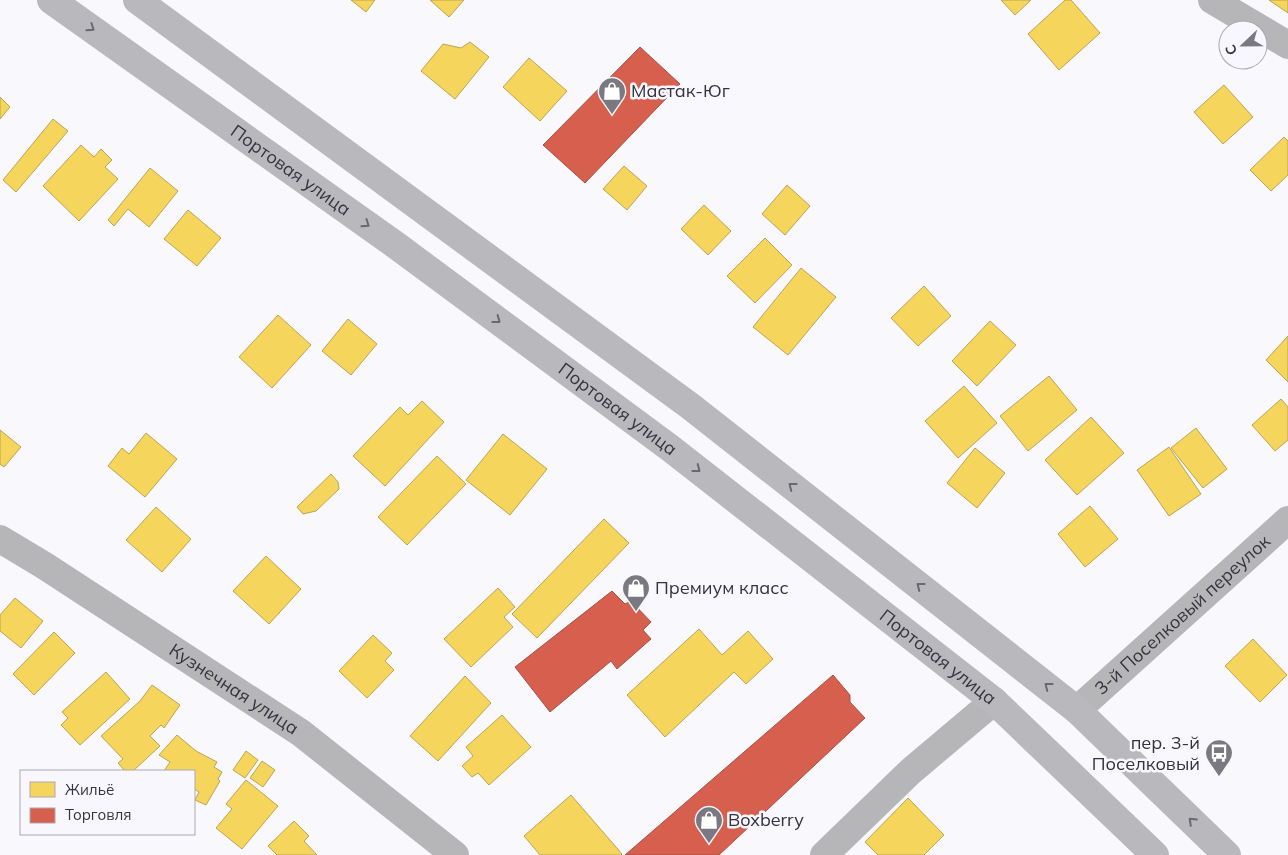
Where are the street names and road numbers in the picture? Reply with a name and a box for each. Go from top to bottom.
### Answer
street label: Портовая улица [226,119,355,220]
street label: Портовая улица [554,357,682,460]
street label: 3-й Поселковый переулок [1090,529,1275,700]
street label: Портовая улица [875,604,1001,710]
street label: Кузнечная улица [165,638,303,739]

